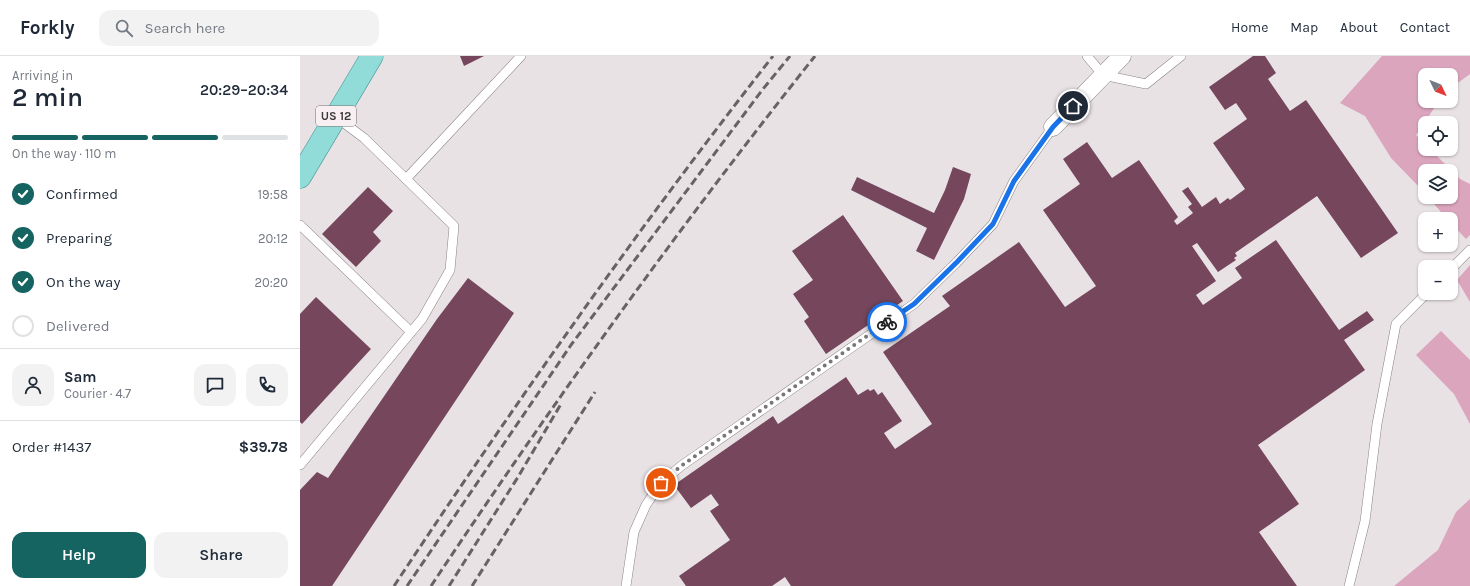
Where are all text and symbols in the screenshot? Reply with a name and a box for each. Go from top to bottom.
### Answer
search box [99,10,379,46]
text: Forkly [20,17,75,39]
icon: search [113,17,135,39]
text: Search here [145,19,225,37]
text: Home [1231,19,1268,36]
text: Map [1290,19,1318,36]
text: About [1340,19,1378,36]
text: Contact [1400,19,1450,36]
text: Arriving in [12,68,73,83]
north arrow [1418,68,1458,108]
map controls [1418,68,1458,300]
text: 20:29–20:34 [200,81,288,99]
text: 2 min [12,82,83,113]
pin [1056,89,1090,123]
icon: home [1062,95,1084,117]
road number: US 12 [316,106,356,126]
button: locate [1418,116,1458,156]
text: On the way · 110 m [12,146,117,161]
button: layers [1418,164,1458,204]
icon: check [12,183,34,205]
text: Confirmed [46,185,118,203]
text: 19:58 [258,187,288,202]
button: + [1418,212,1458,252]
icon: check [12,227,34,249]
text: Preparing [46,229,112,247]
text: 20:12 [258,231,288,246]
button: − [1418,260,1458,300]
icon: check [12,271,34,293]
text: On the way [46,273,120,291]
text: 20:20 [255,275,288,290]
courier [867,302,907,342]
icon: bike [876,311,898,333]
text: Delivered [46,317,110,335]
button: person [12,364,54,406]
button: chat [194,364,236,406]
button: phone [246,364,288,406]
text: Sam [64,368,97,386]
text: Courier · 4.7 [64,386,131,401]
text: Order #1437 [12,438,91,456]
text: $39.78 [239,438,288,456]
pin [644,466,678,500]
icon: bag [650,472,672,494]
button: Help [12,532,146,578]
button: Share [154,532,288,578]

